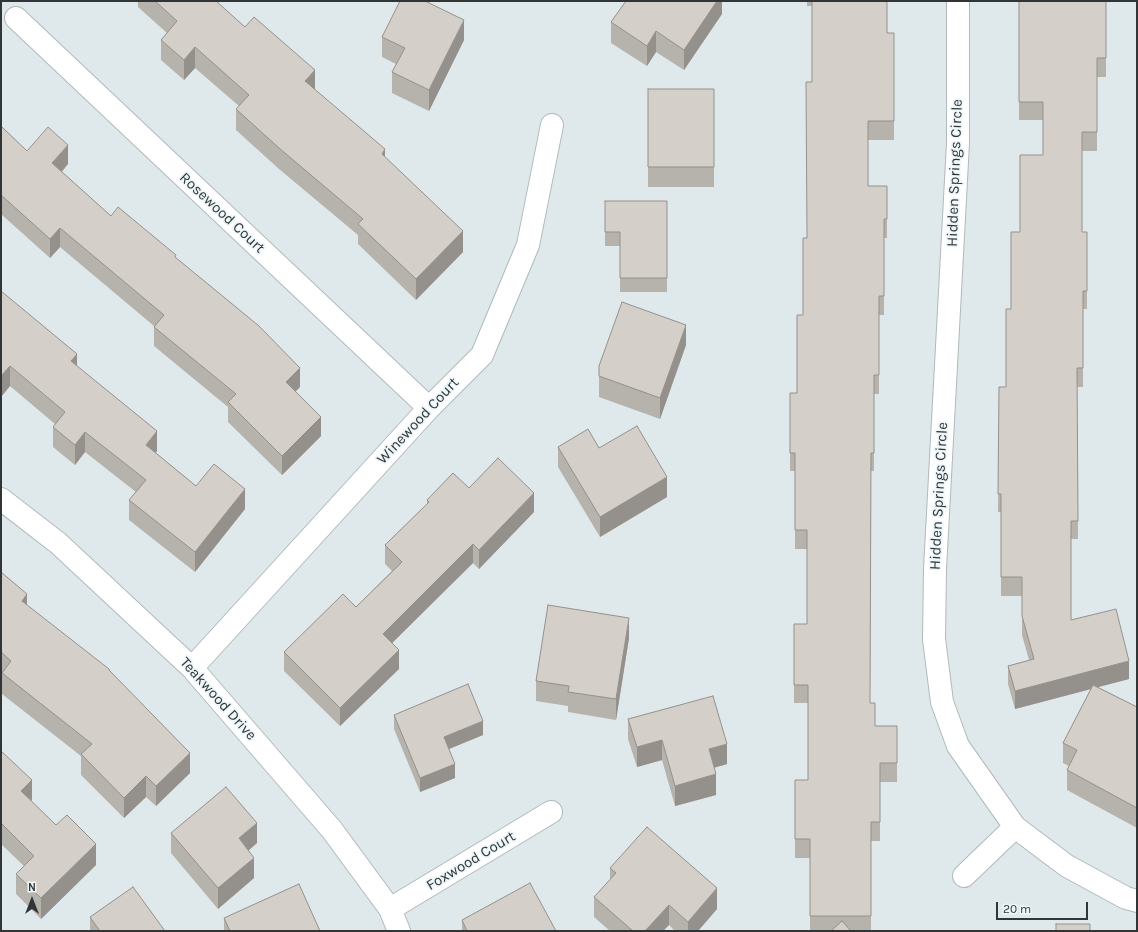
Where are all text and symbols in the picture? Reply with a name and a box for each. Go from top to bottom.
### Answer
street label: Hidden Springs Circle [943,99,967,247]
street label: Rosewood Court [176,169,268,257]
street label: Winewood Court [373,374,463,468]
street label: Hidden Springs Circle [926,422,952,570]
street label: Teakwood Drive [176,654,260,744]
street label: Foxwood Court [423,827,519,895]
north arrow [12,880,52,920]
text: N [28,881,36,894]
scale bar [998,894,1090,920]
text: 20 m [1003,902,1031,916]

